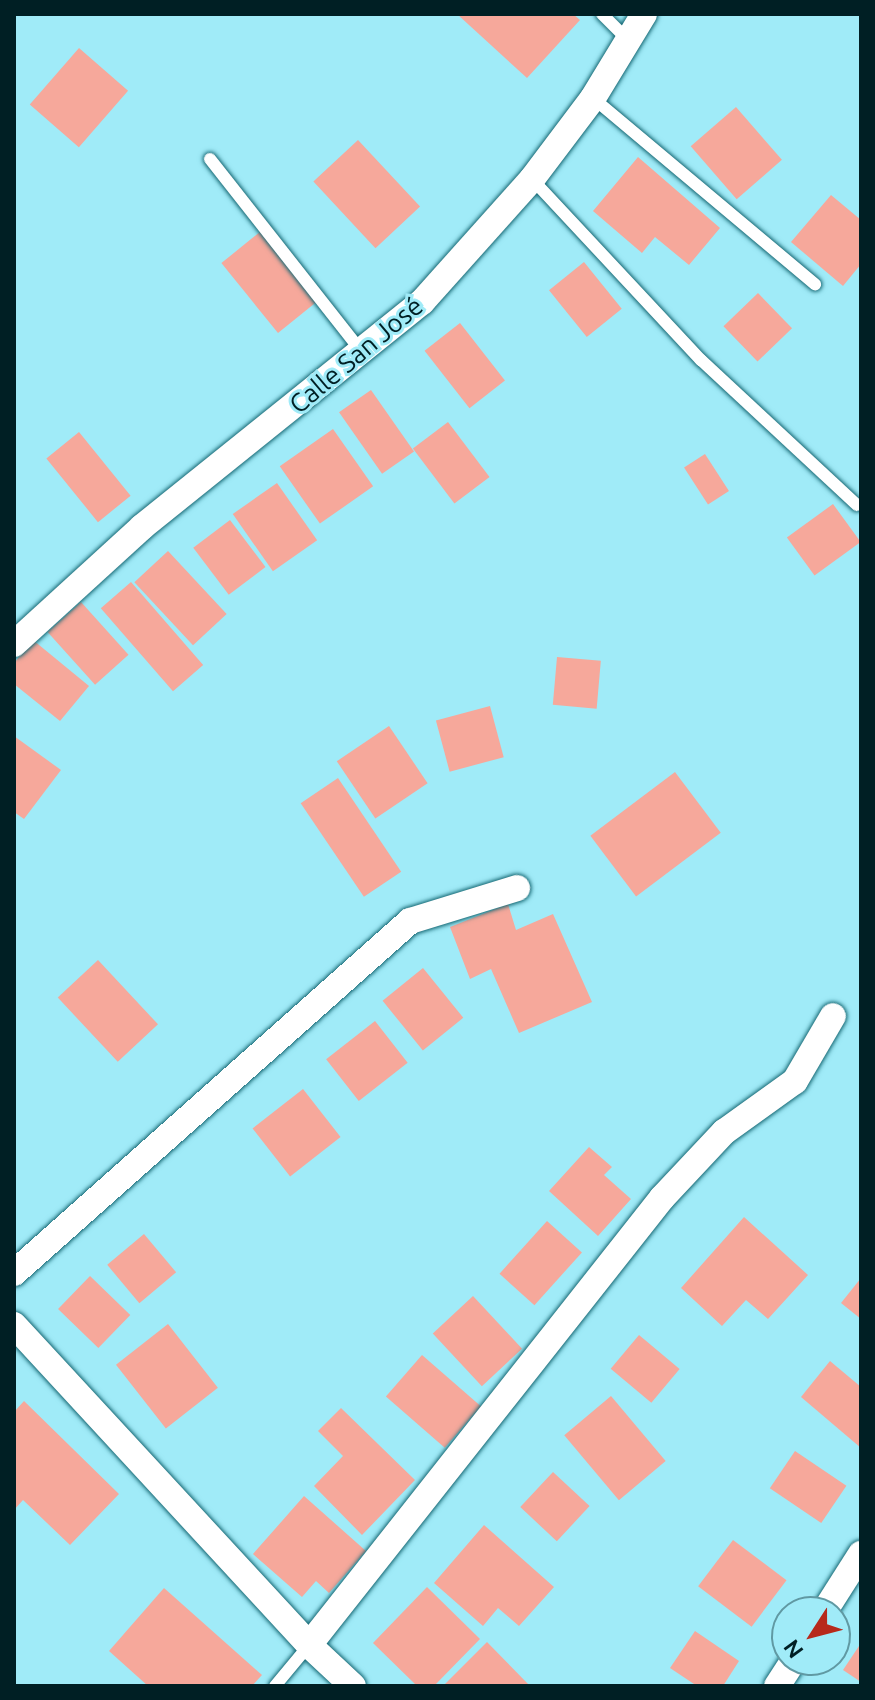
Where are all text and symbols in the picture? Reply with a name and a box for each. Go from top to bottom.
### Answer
street label: Calle San José [283,290,429,420]
north arrow [771,1596,851,1676]
text: N [778,1635,808,1663]

